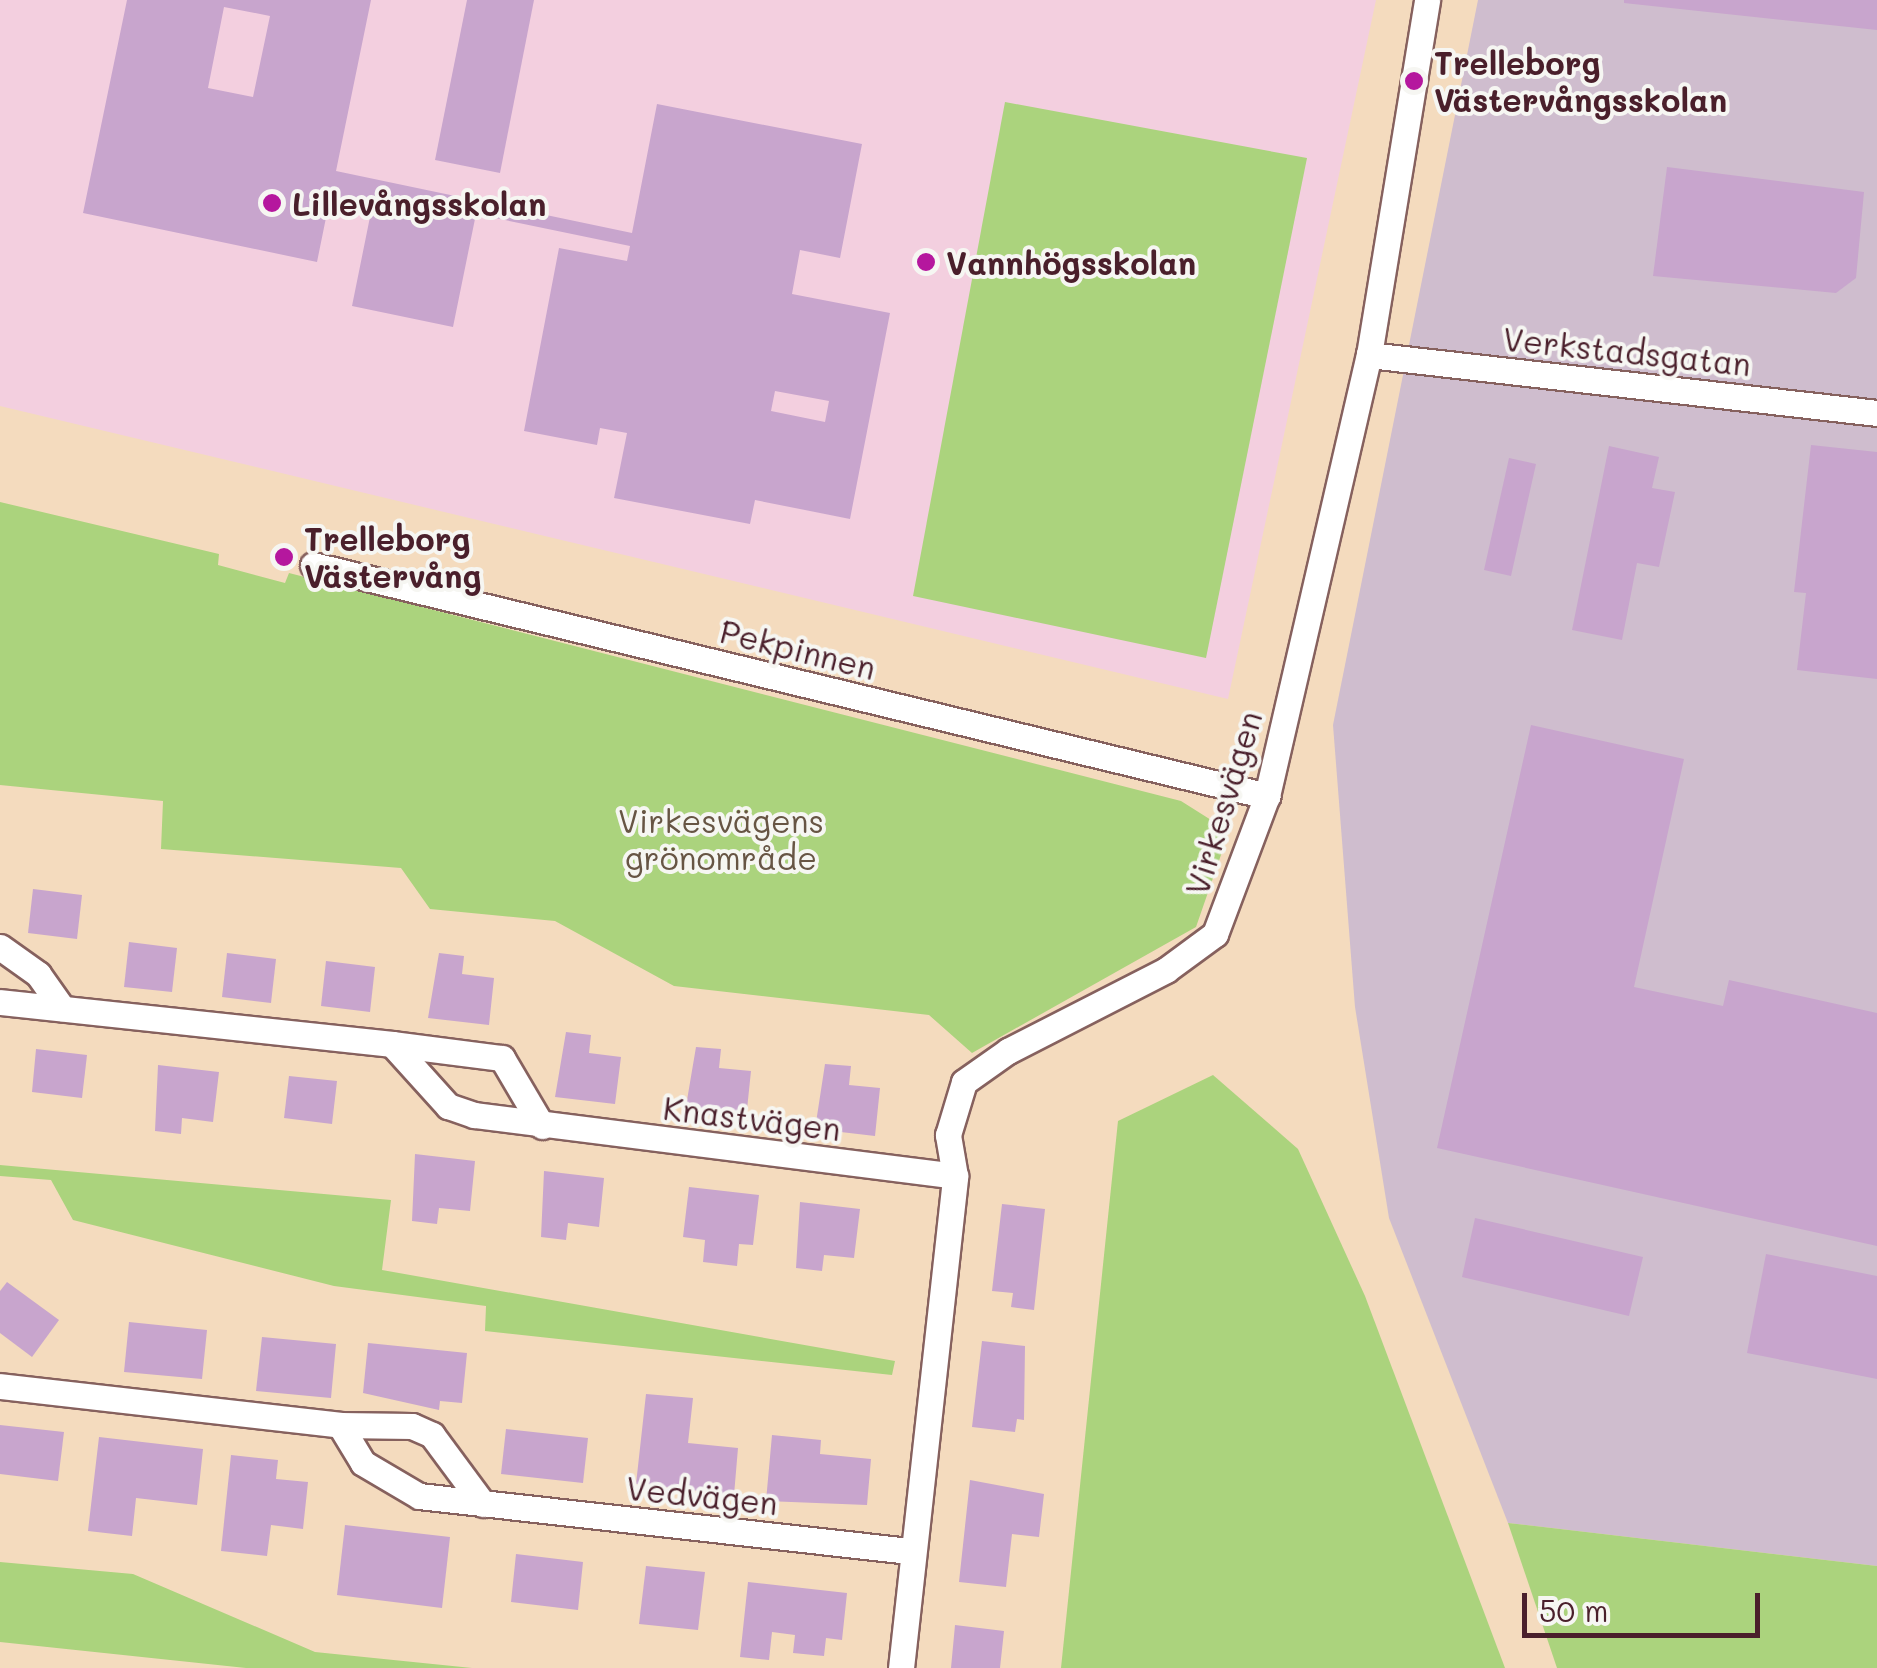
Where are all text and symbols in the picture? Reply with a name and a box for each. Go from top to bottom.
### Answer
place label: Trelleborg Västervångsskolan [1434,44,1727,119]
marker: Trelleborg Västervångsskolan [1403,70,1425,92]
place label: Lillevångsskolan [292,184,546,222]
marker: Lillevångsskolan [261,192,283,214]
place label: Vannhögsskolan [946,243,1196,281]
marker: Vannhögsskolan [915,251,937,273]
street label: Verkstadsgatan [1501,319,1753,383]
place label: Trelleborg Västervång [304,520,482,595]
marker: Trelleborg Västervång [273,546,295,568]
street label: Pekpinnen [716,611,880,687]
street label: Virkesvägen [1177,706,1269,900]
park label: Virkesvägens grönområde [618,802,824,877]
street label: Knastvägen [661,1088,843,1148]
street label: Vedvägen [624,1468,780,1522]
scale bar [1527,1573,1764,1635]
text: 50 m [1539,1590,1609,1630]

